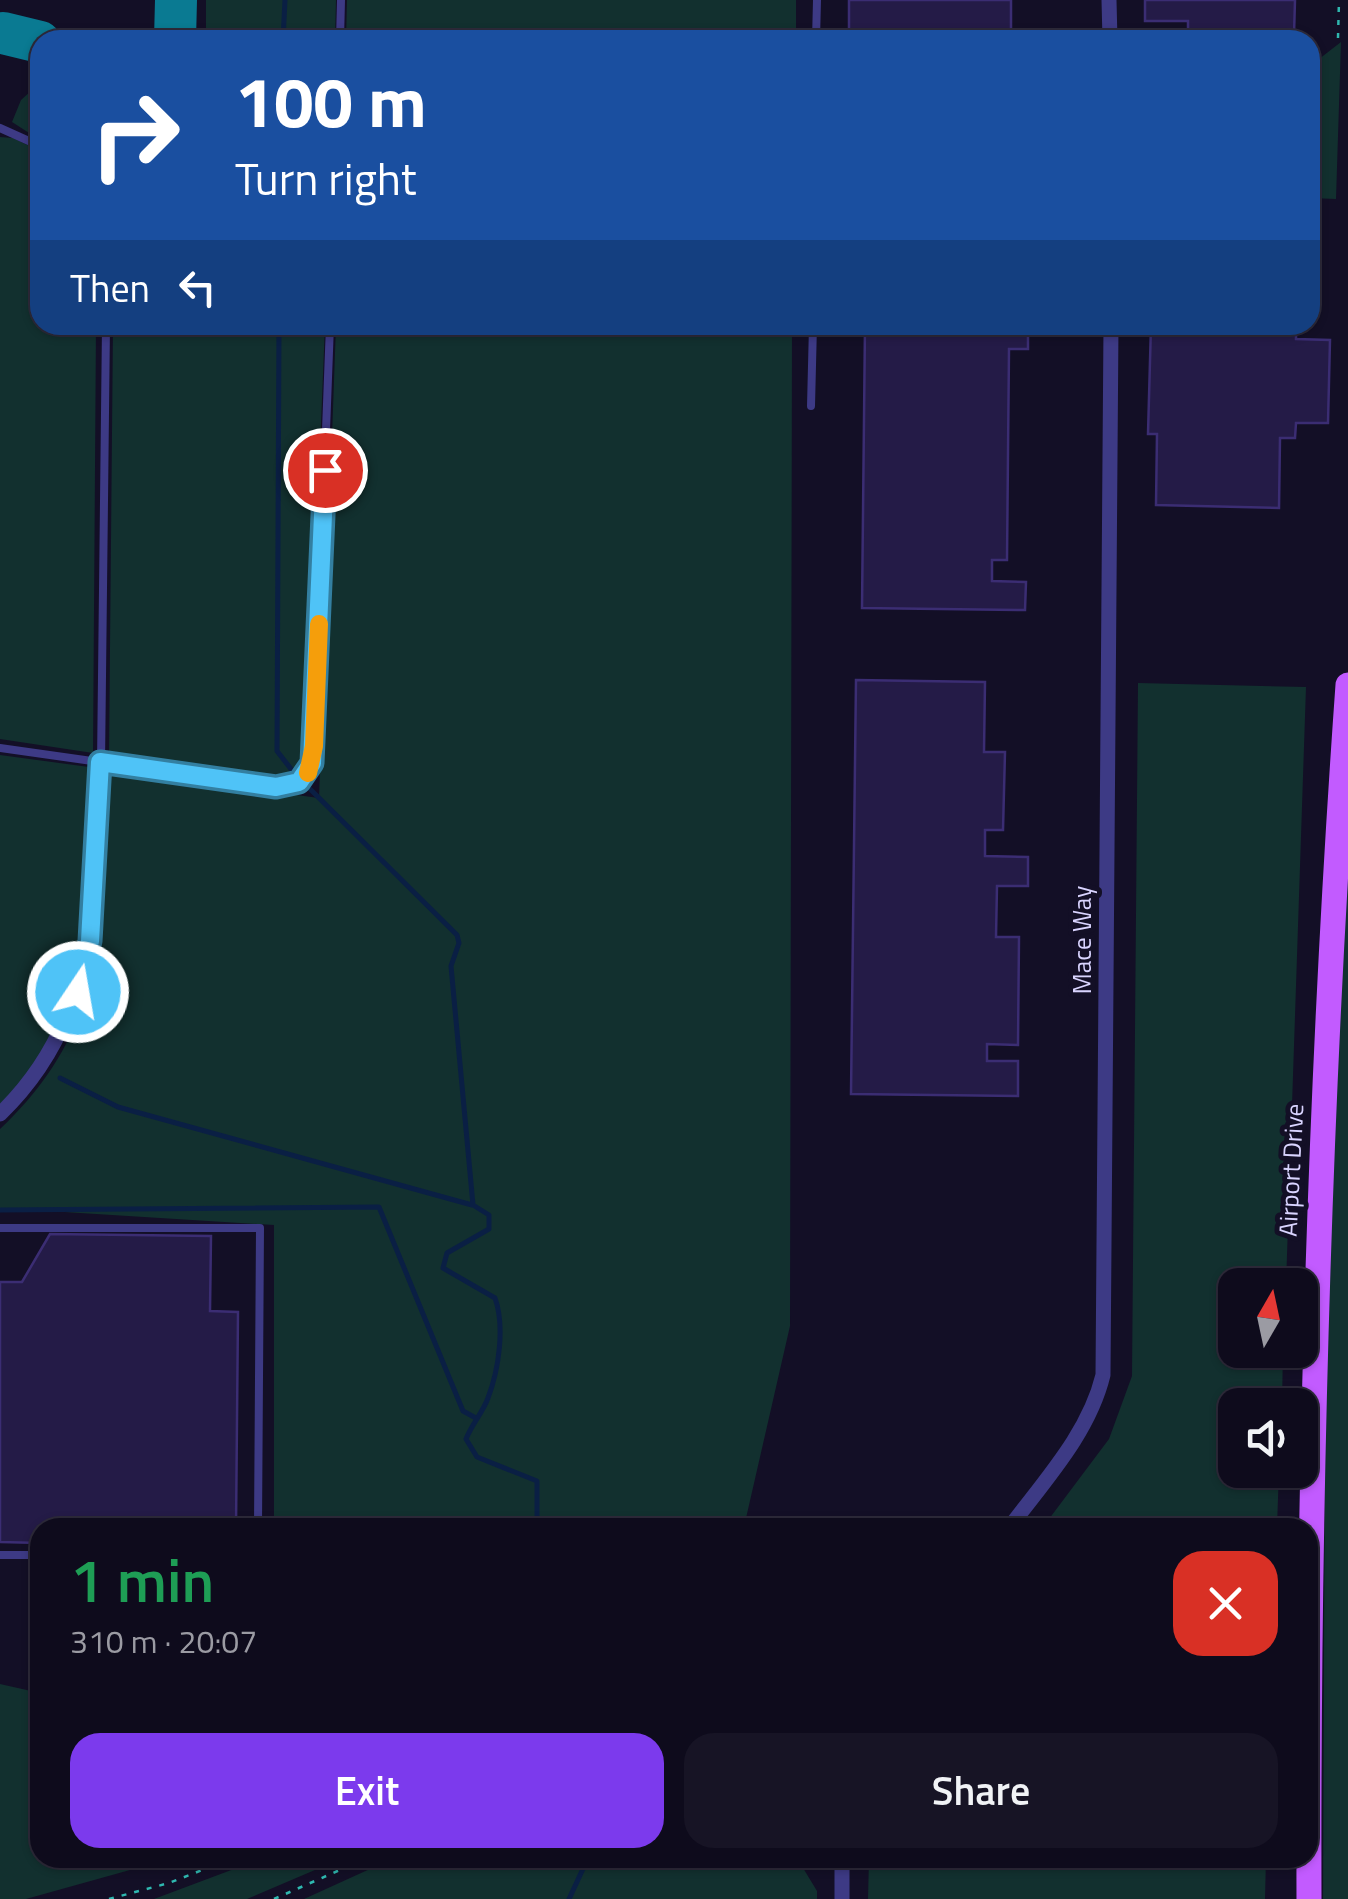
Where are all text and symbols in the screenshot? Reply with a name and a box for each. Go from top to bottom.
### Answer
text: 100 m [235,48,427,154]
icon: right [70,70,200,200]
text: Turn right [235,144,417,212]
text: Then [70,259,150,317]
icon: left [170,260,225,315]
pin [283,428,368,513]
icon: arrive [298,443,353,498]
street label: Mace Way [1063,886,1101,994]
position arrow [26,940,130,1044]
street label: Airport Drive [1269,1103,1313,1237]
north arrow [1218,1268,1318,1368]
map controls [1218,1268,1318,1488]
button: sound [1218,1388,1318,1488]
text: 1 min [70,1534,214,1625]
button: close [1173,1551,1278,1656]
text: 310 m · 20:07 [70,1617,257,1665]
button: Exit [70,1733,664,1848]
button: Share [684,1733,1278,1848]

